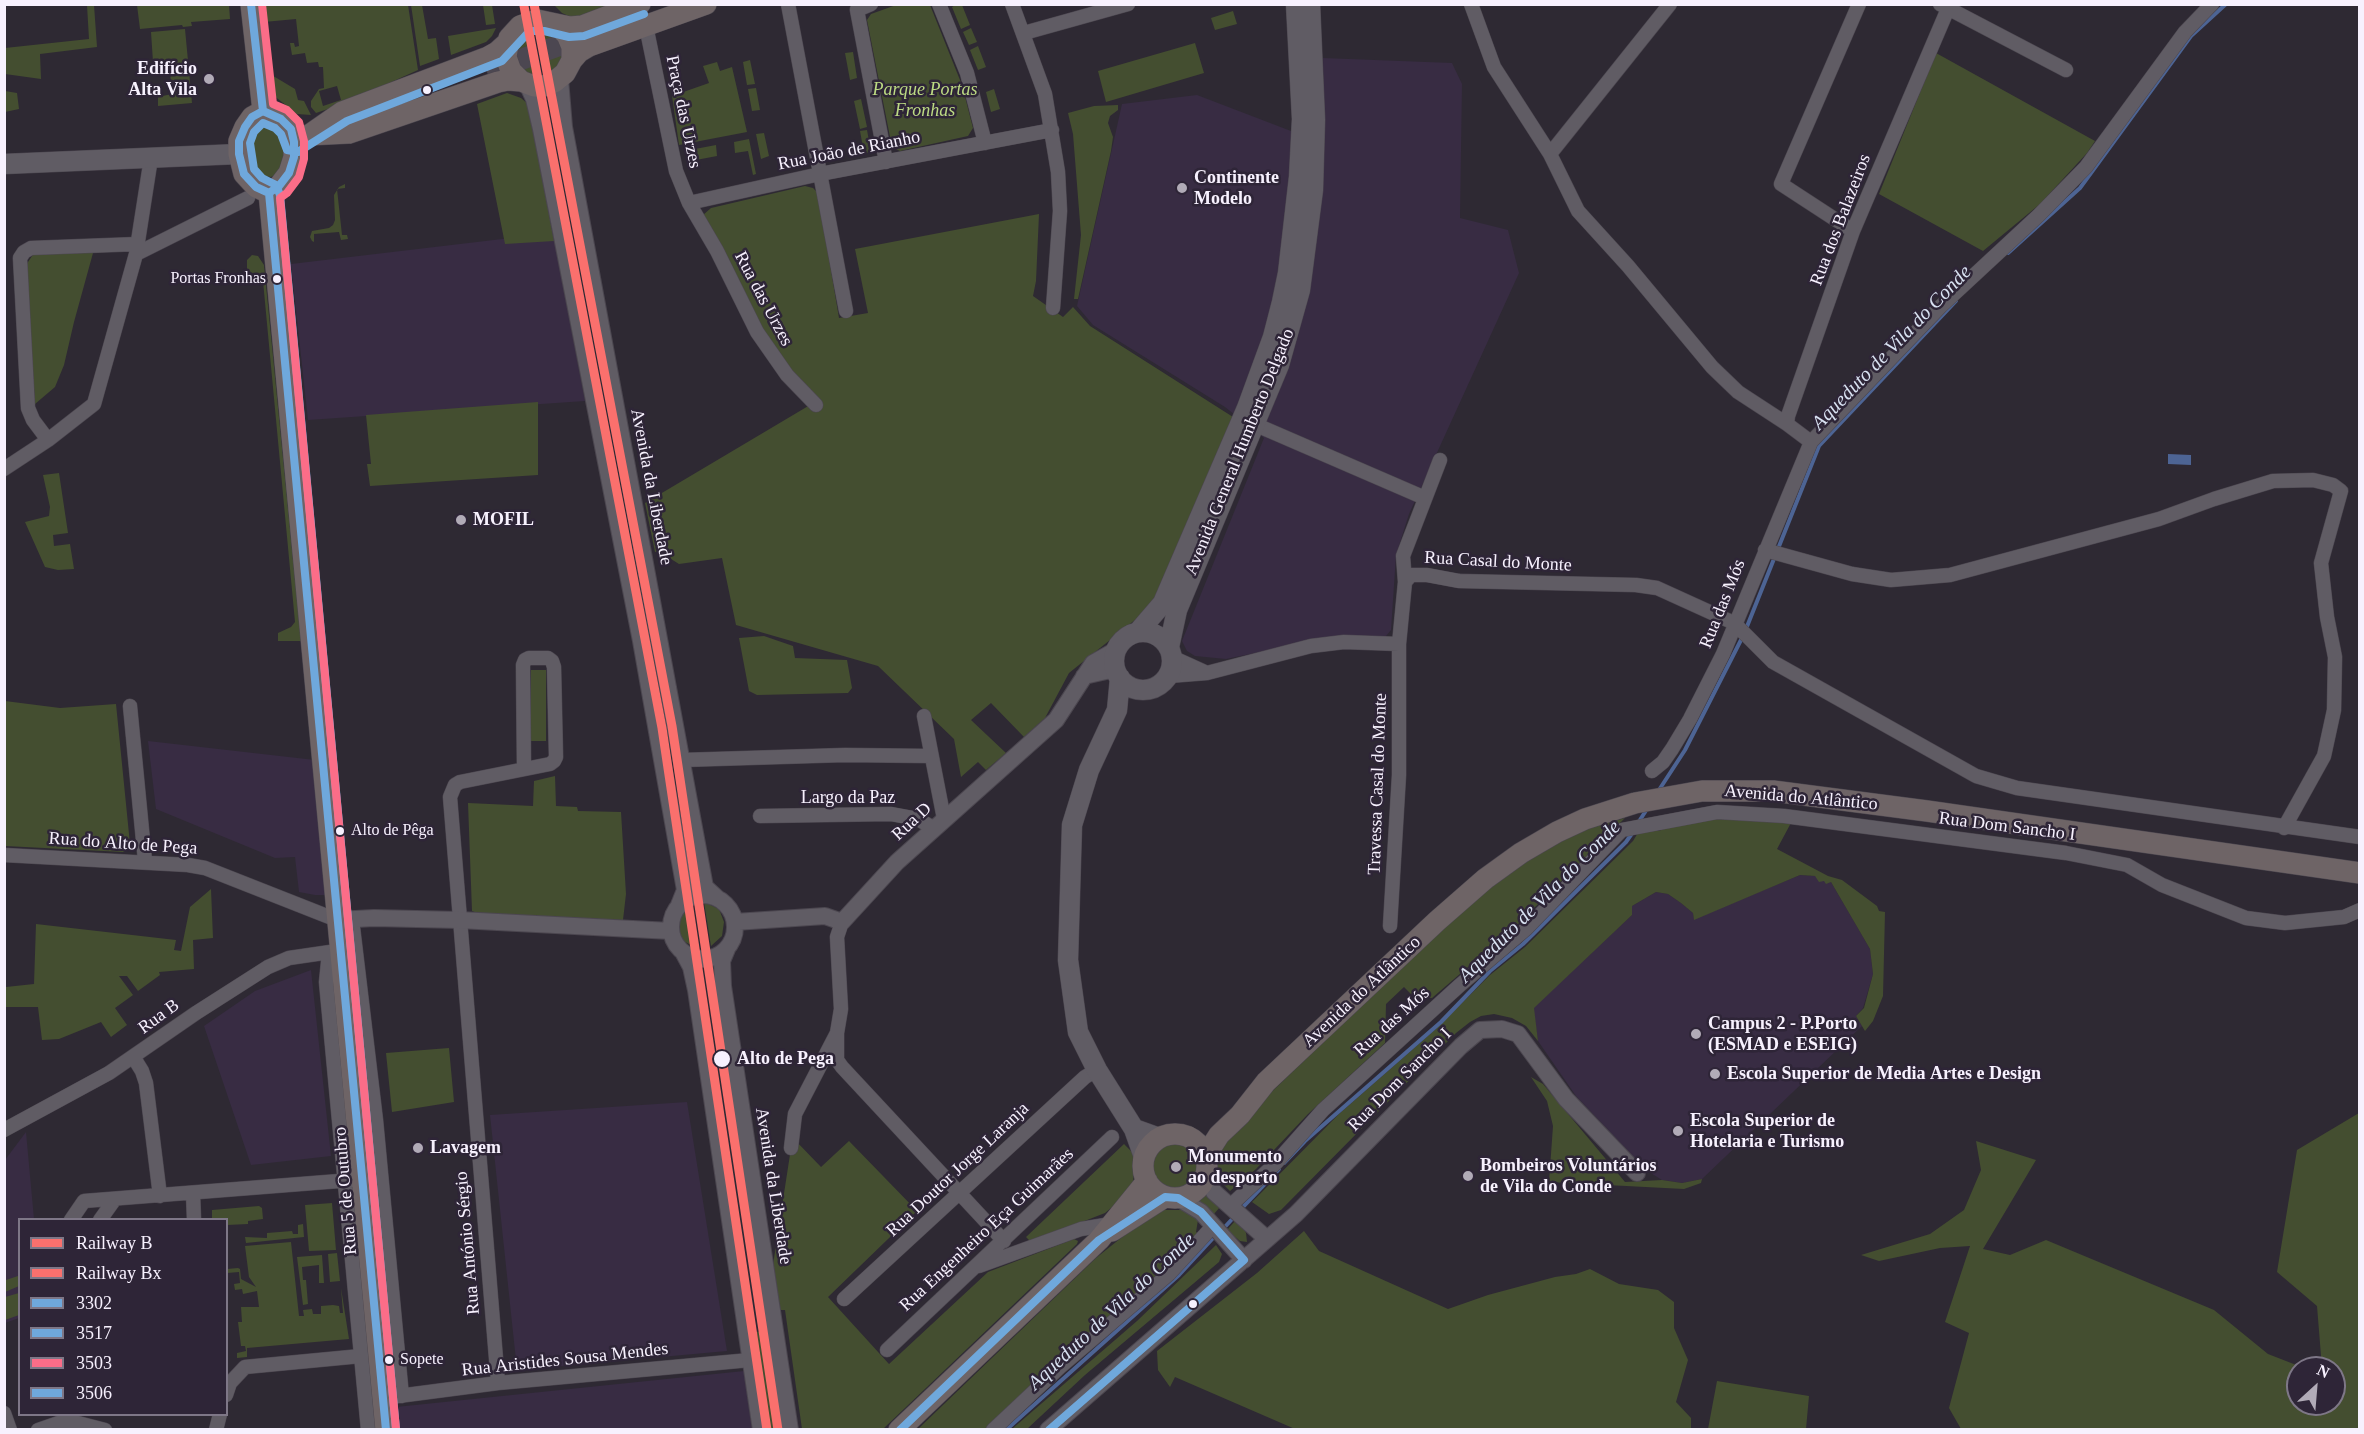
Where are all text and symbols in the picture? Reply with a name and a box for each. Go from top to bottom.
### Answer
street label: Praça das Urzes [660,54,706,170]
place label: Edifício Alta Vila [128,58,197,100]
marker: Edifício Alta Vila [202,72,216,86]
park label: Parque Portas Fronhas [873,79,977,122]
unlabelled marker [421,84,433,96]
street label: Rua João de Rianho [776,127,922,175]
street label: Rua dos Balazeiros [1806,151,1876,289]
place label: Continente Modelo [1194,167,1279,210]
marker: Continente Modelo [1175,181,1189,195]
street label: Rua das Urzes [729,248,797,350]
water label: Aqueduto de Vila do Conde [1807,261,1977,435]
place label: Portas Fronhas [170,269,266,289]
marker: Portas Fronhas [271,273,283,285]
street label: Avenida General Humberto Delgado [1181,326,1299,578]
street label: Avenida da Liberdade [625,407,677,567]
place label: MOFIL [473,509,534,531]
marker: MOFIL [454,513,468,527]
street label: Rua Casal do Monte [1424,547,1572,577]
street label: Rua das Mós [1695,556,1751,652]
street label: Travessa Casal do Monte [1364,693,1392,875]
street label: Avenida do Atlântico [1724,781,1878,815]
street label: Largo da Paz [801,787,895,809]
street label: Rua D [888,798,936,846]
street label: Rua Dom Sancho I [1937,808,2077,846]
water label: Aqueduto de Vila do Conde [1454,816,1626,988]
place label: Alto de Pêga [351,821,434,841]
marker: Alto de Pêga [334,825,346,837]
street label: Rua do Alto de Pega [48,828,198,860]
street label: Avenida do Atlântico [1298,932,1426,1052]
street label: Rua das Mós [1350,983,1434,1061]
street label: Rua B [134,995,184,1039]
place label: Campus 2 - P.Porto (ESMAD e ESEIG) [1708,1013,1857,1056]
street label: Rua Dom Sancho I [1344,1024,1456,1136]
marker: Campus 2 - P.Porto (ESMAD e ESEIG) [1689,1027,1703,1041]
place label: Alto de Pega [737,1048,834,1070]
marker: Alto de Pega [712,1049,732,1069]
place label: Escola Superior de Media Artes e Design [1727,1063,2041,1085]
marker: Escola Superior de Media Artes e Design [1708,1067,1722,1081]
street label: Rua Doutor Jorge Laranja [882,1098,1034,1242]
street label: Avenida da Liberdade [750,1106,796,1266]
place label: Escola Superior de Hotelaria e Turismo [1690,1110,1844,1152]
marker: Escola Superior de Hotelaria e Turismo [1671,1124,1685,1138]
street label: Rua 5 de Outubro [330,1126,362,1256]
place label: Lavagem [430,1137,501,1159]
marker: Lavagem [411,1141,425,1155]
street label: Rua Engenheiro Eça Guimarães [895,1144,1079,1316]
place label: Monumento ao desporto [1188,1146,1282,1188]
place label: Bombeiros Voluntários de Vila do Conde [1480,1155,1657,1198]
marker: Monumento ao desporto [1169,1160,1183,1174]
marker: Bombeiros Voluntários de Vila do Conde [1461,1169,1475,1183]
street label: Rua António Sérgio [451,1170,485,1316]
legend [18,1218,228,1416]
water label: Aqueduto de Vila do Conde [1024,1228,1200,1396]
text: Railway B [76,1233,153,1253]
text: Railway Bx [76,1263,162,1283]
text: 3302 [76,1293,112,1313]
unlabelled marker [1187,1298,1199,1310]
text: 3517 [76,1323,112,1343]
street label: Rua Aristides Sousa Mendes [461,1338,669,1382]
place label: Sopete [400,1350,444,1370]
text: 3503 [76,1353,112,1373]
marker: Sopete [383,1354,395,1366]
north arrow [2286,1356,2346,1416]
text: N [2314,1361,2332,1381]
text: 3506 [76,1383,112,1403]

